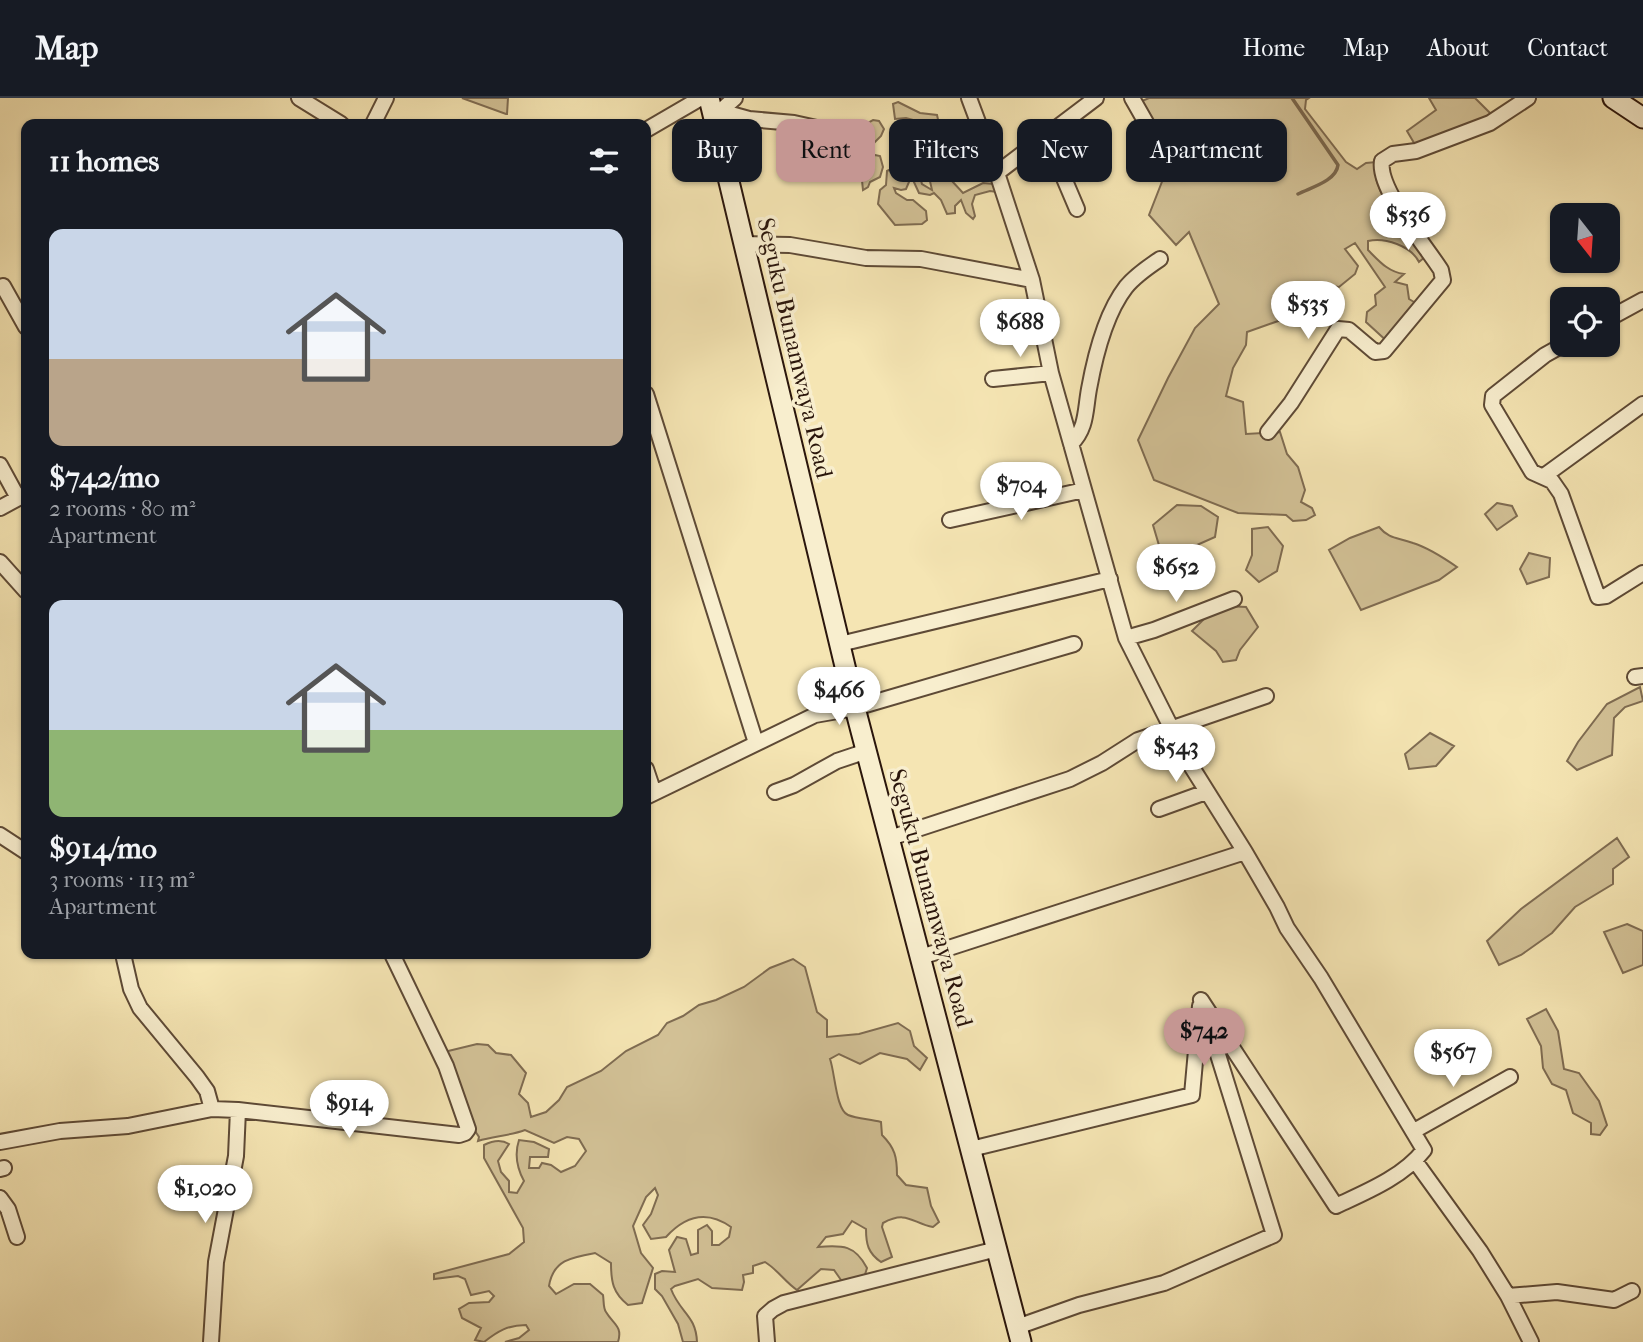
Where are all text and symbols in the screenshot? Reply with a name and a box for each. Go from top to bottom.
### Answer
text: Map [35,29,98,68]
text: Home [1243,34,1305,62]
text: Map [1343,34,1389,62]
text: About [1427,34,1489,62]
text: Contact [1527,34,1608,62]
chip: Buy [672,119,762,182]
chip: Rent [776,119,875,182]
chip: Filters [889,119,1003,182]
chip: New [1017,119,1112,182]
chip: Apartment [1126,119,1287,182]
icon: filters [585,142,623,180]
text: 11 homes [49,144,159,179]
pin: $536 [1367,192,1449,252]
text: $536 [1386,201,1430,228]
north arrow [1550,203,1620,273]
map controls [1550,203,1620,357]
street label: Seguku Bunamwaya Road [751,215,839,482]
icon: home [273,274,399,400]
pin: $535 [1267,282,1349,341]
button: locate [1550,287,1620,357]
text: $535 [1287,290,1329,317]
pin: $688 [979,300,1061,359]
text: $688 [996,308,1044,335]
text: $742/mo [49,460,160,495]
pin: $704 [980,462,1062,522]
text: $704 [996,471,1046,498]
text: 2 rooms · 80 m² [49,495,196,522]
text: Apartment [49,522,157,549]
pin: $652 [1135,545,1217,604]
text: $652 [1153,553,1199,580]
icon: home [273,645,399,771]
pin: $466 [798,668,880,727]
text: $466 [813,676,865,703]
pin: $543 [1135,724,1217,784]
text: $543 [1153,733,1199,760]
street label: Seguku Bunamwaya Road [883,766,979,1031]
text: $914/mo [49,831,157,866]
text: 3 rooms · 113 m² [49,866,195,893]
text: Apartment [49,893,157,920]
pin: $742 [1163,1009,1245,1068]
text: $742 [1180,1017,1228,1044]
pin: $567 [1412,1030,1494,1089]
text: $567 [1430,1038,1476,1065]
pin: $914 [308,1080,390,1140]
text: $914 [326,1089,372,1116]
pin: $1,020 [148,1166,262,1225]
text: $1,020 [174,1174,236,1201]

